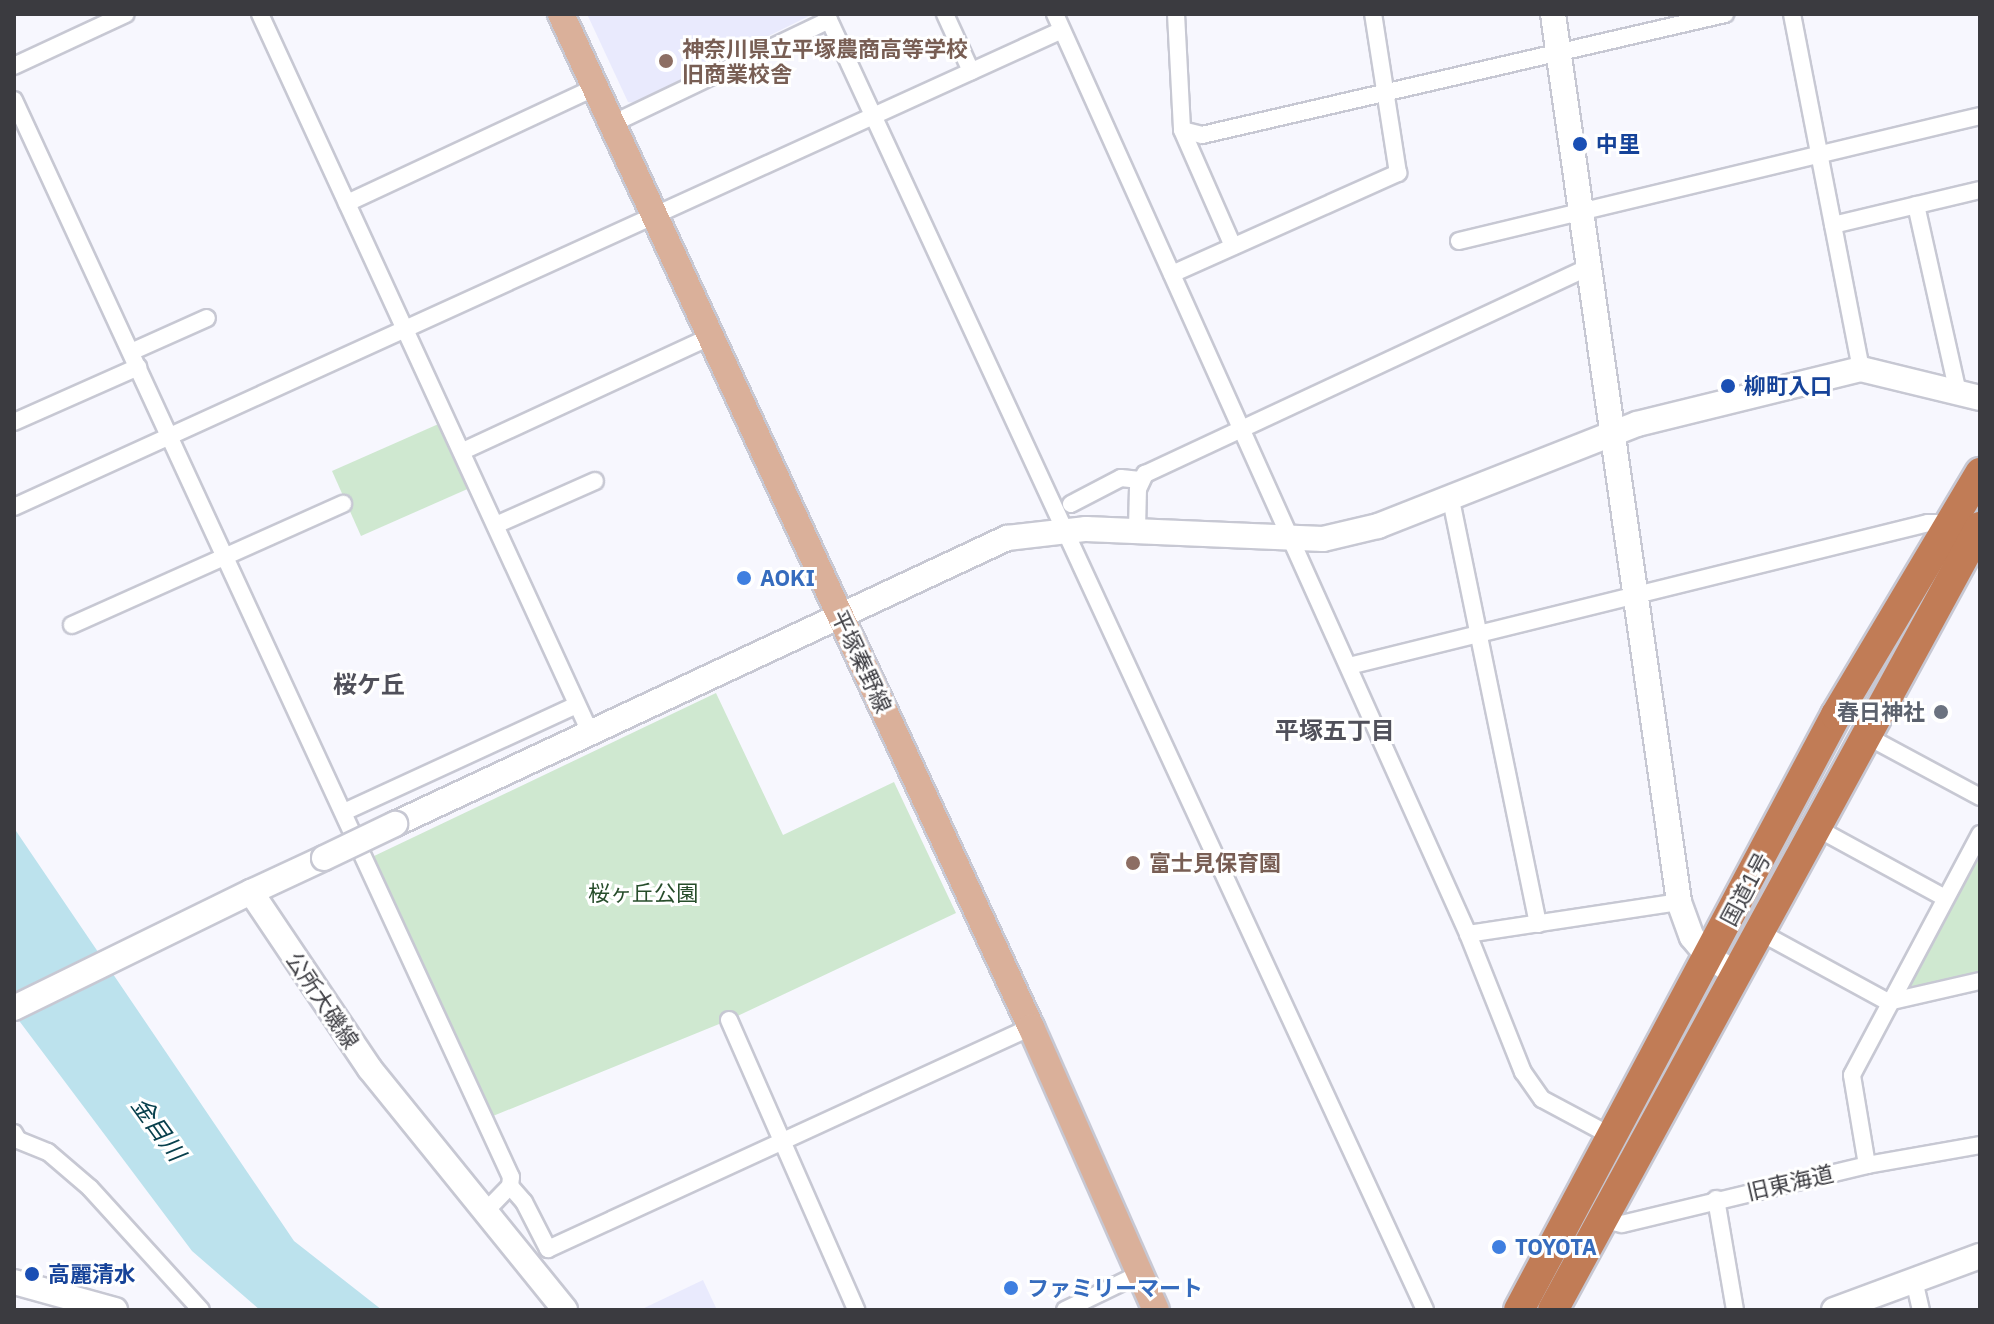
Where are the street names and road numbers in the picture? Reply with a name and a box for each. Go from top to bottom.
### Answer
street label: 平塚秦野線 [827,606,897,716]
street label: 国道1号 [1715,848,1775,930]
street label: 公所大磯線 [281,947,365,1053]
street label: 旧東海道 [1744,1159,1836,1205]

